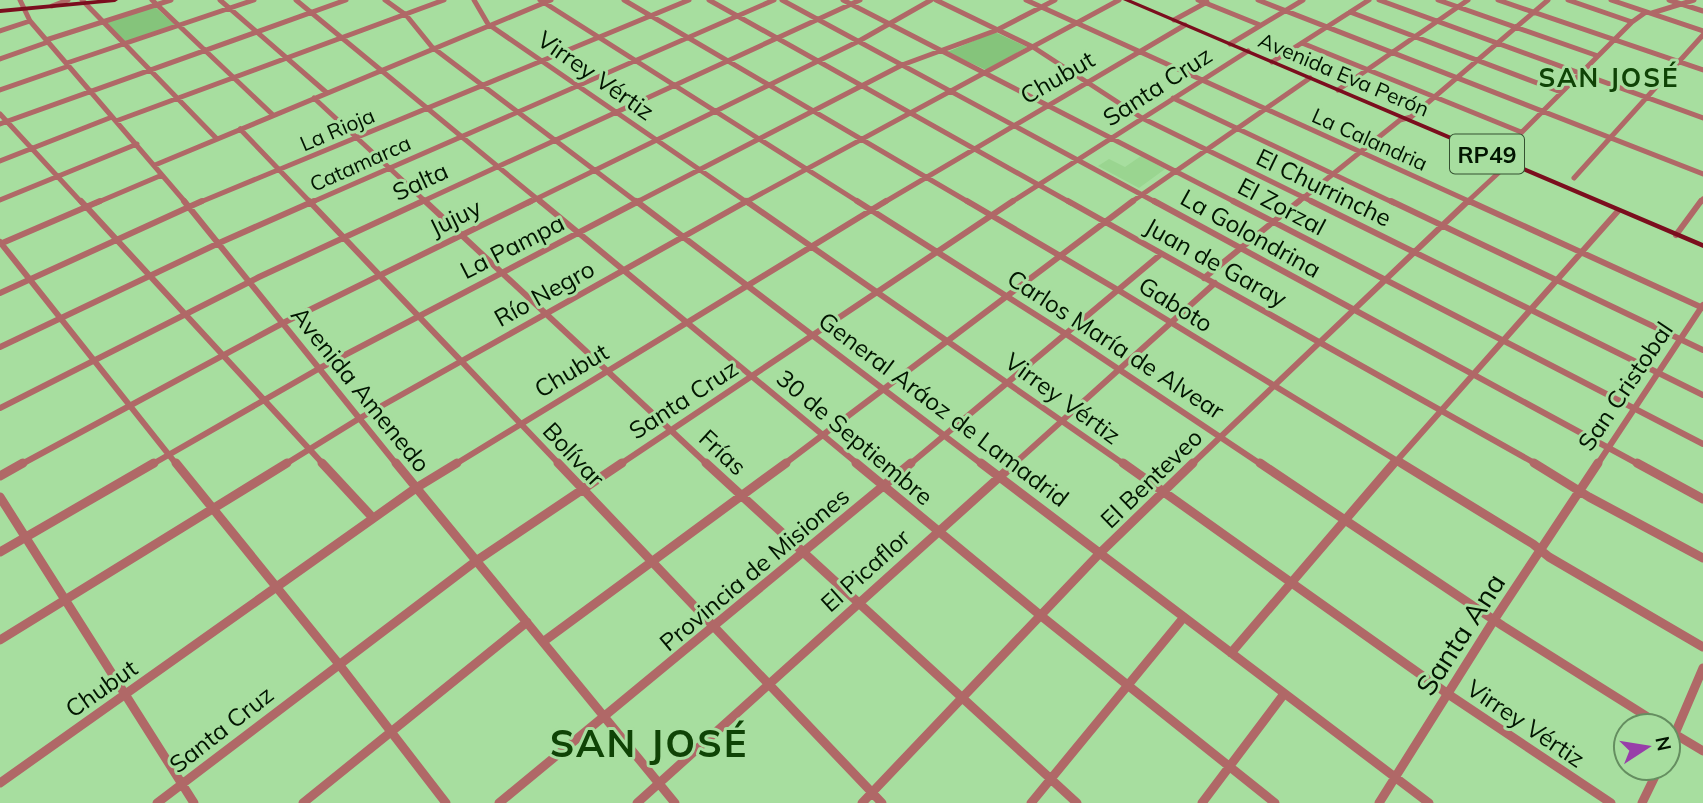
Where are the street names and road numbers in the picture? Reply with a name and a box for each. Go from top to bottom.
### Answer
street label: Virrey Vértiz [532,24,660,126]
street label: Avenida Eva Perón [1255,26,1433,122]
street label: Santa Cruz [1097,40,1217,132]
street label: Chubut [1014,44,1100,110]
street label: La Rioja [296,102,378,156]
street label: La Calandria [1308,102,1432,176]
street label: Catamarca [305,129,415,197]
road number: RP49 [1450,134,1524,174]
street label: El Churrinche [1252,141,1396,233]
street label: Salta [387,155,453,207]
street label: El Zorzal [1233,170,1331,242]
street label: La Golondrina [1176,182,1326,284]
street label: Jujuy [424,192,486,242]
street label: La Pampa [455,207,569,285]
street label: Juan de Garay [1140,211,1292,313]
street label: Río Negro [489,253,599,333]
street label: Carlos María de Alvear [1002,263,1230,426]
street label: Gaboto [1133,270,1219,338]
street label: Avenida Amenedo [285,300,437,478]
street label: General Aráoz de Lamadrid [813,305,1075,513]
street label: San Cristobal [1571,316,1679,456]
street label: Chubut [529,336,613,404]
street label: Virrey Vértiz [999,346,1127,450]
street label: Santa Cruz [623,353,743,445]
street label: 30 de Septiembre [771,363,939,511]
street label: Bolívar [537,416,611,493]
street label: El Benteveo [1094,422,1208,534]
street label: Frías [693,423,753,481]
street label: Provincia de Misiones [653,481,855,657]
street label: El Picaflor [814,522,916,618]
street label: Santa Ana [1408,566,1512,702]
street label: Chubut [59,652,143,724]
street label: Virrey Vértiz [1461,673,1591,773]
street label: Santa Cruz [163,679,279,779]

